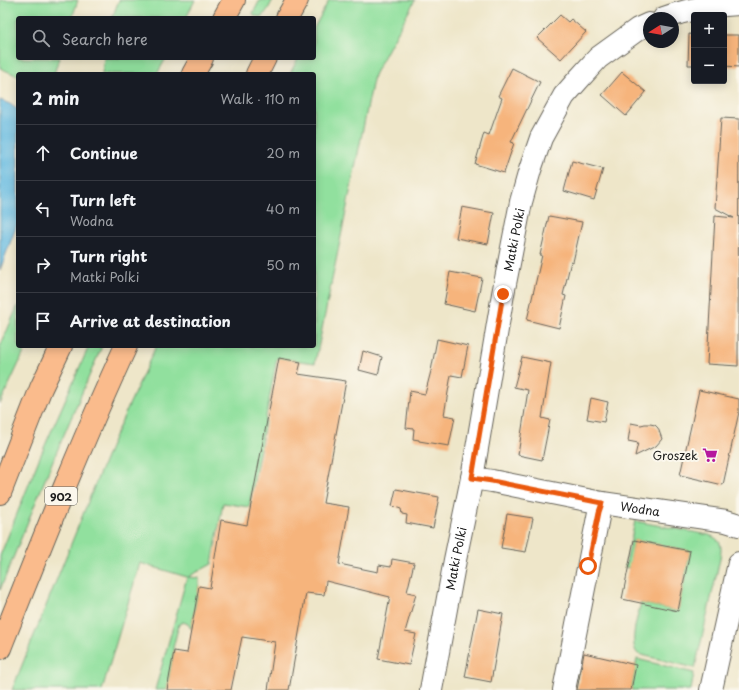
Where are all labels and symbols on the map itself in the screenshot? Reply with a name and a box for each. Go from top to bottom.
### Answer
north arrow [643,12,679,48]
street label: Matki Polki [499,206,529,273]
route end [494,285,512,303]
place label: Groszek [652,446,698,464]
supermarket icon: Groszek [701,446,719,464]
road number: 902 [45,487,77,505]
street label: Wodna [619,497,662,520]
street label: Matki Polki [441,525,471,591]
route start [579,557,597,575]

